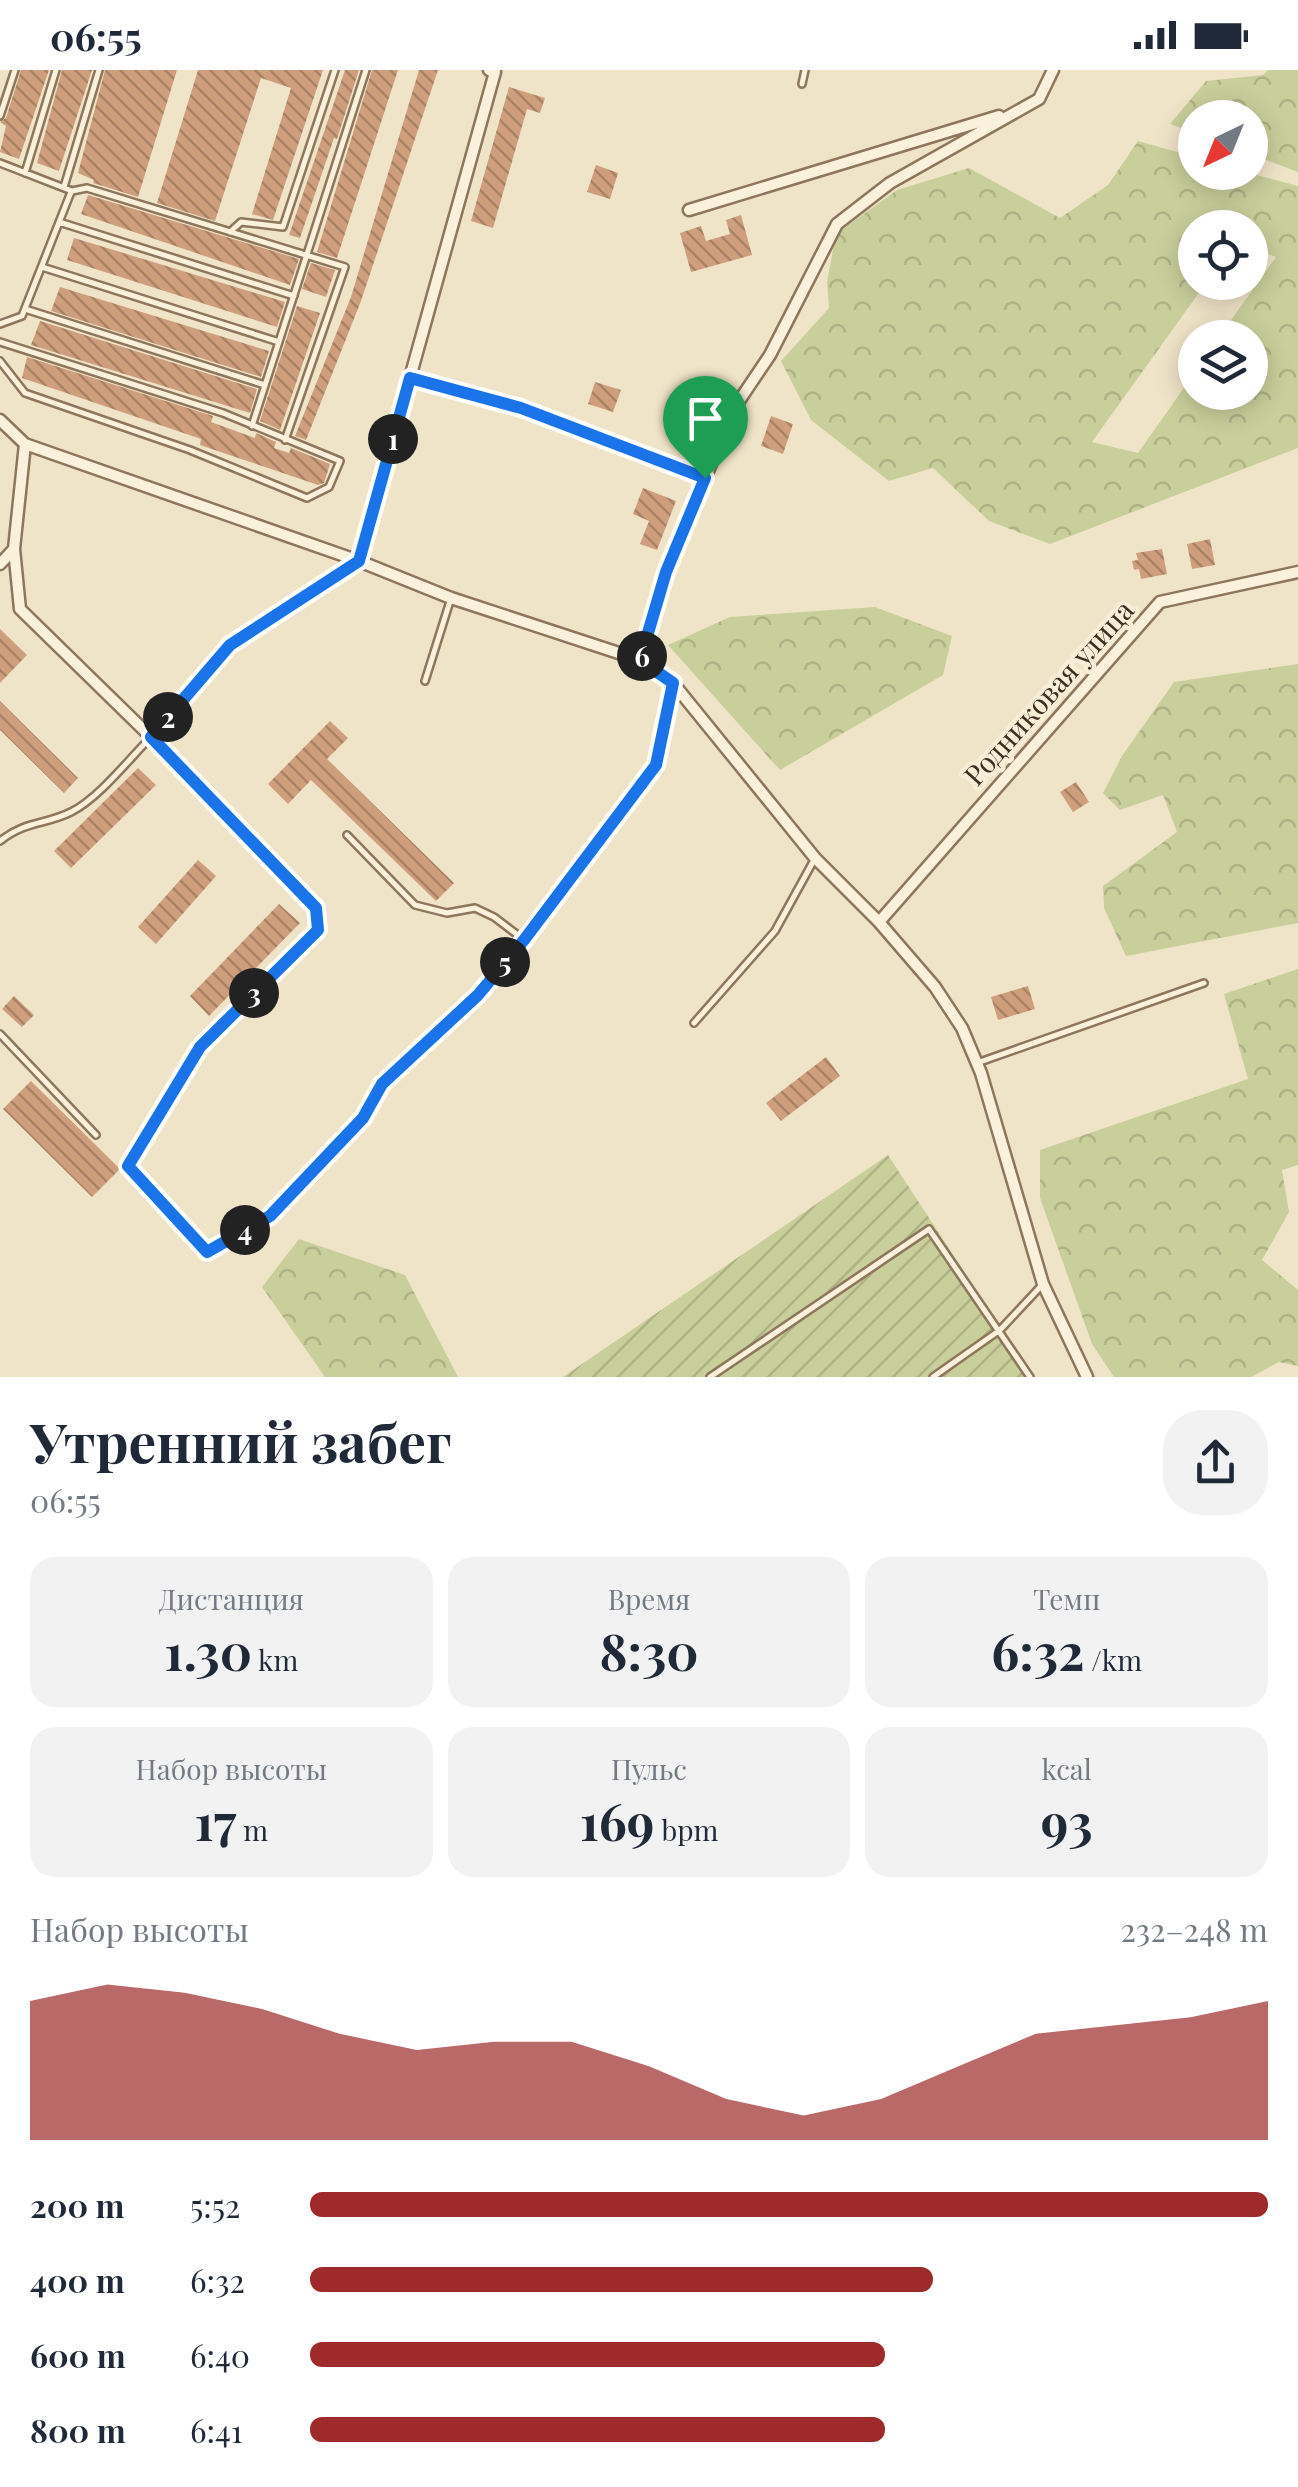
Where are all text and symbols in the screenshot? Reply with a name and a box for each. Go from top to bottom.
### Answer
text: 06:55 [50,10,142,61]
north arrow [1178,100,1268,190]
map controls [1178,100,1268,410]
button: locate [1178,210,1268,300]
button: layers [1178,320,1268,410]
pin [663,376,748,479]
icon: arrive [678,391,733,446]
pin: 1 [368,414,418,464]
text: 1 [388,420,398,457]
street label: Родниковая улица [955,592,1141,792]
pin: 6 [617,631,667,681]
text: 6 [634,637,650,674]
pin: 2 [143,692,193,742]
text: 2 [161,698,175,735]
pin: 5 [480,937,530,987]
text: 5 [499,943,511,980]
pin: 3 [229,968,279,1018]
text: 3 [247,974,261,1011]
pin: 4 [220,1205,270,1255]
text: 4 [238,1211,252,1248]
text: Утренний забег [30,1403,452,1477]
button: share [1163,1410,1268,1515]
text: 06:55 [30,1478,101,1521]
text: Дистанция [159,1580,304,1617]
text: Время [608,1580,690,1617]
text: Темп [1033,1580,1100,1617]
text: 1.30 [164,1617,252,1684]
text: 8:30 [599,1617,699,1684]
text: 6:32 [991,1617,1084,1684]
text: km [252,1641,298,1678]
text: /km [1084,1641,1142,1678]
text: Набор высоты [136,1750,327,1787]
text: Пульс [611,1750,687,1787]
text: kcal [1042,1750,1092,1787]
text: 17 [194,1787,236,1854]
text: 169 [580,1787,654,1854]
text: 93 [1041,1787,1093,1854]
text: m [236,1811,268,1848]
text: bpm [654,1811,718,1848]
text: Набор высоты [30,1907,249,1950]
text: 232–248 m [1120,1907,1268,1950]
text: 200 m [30,2183,124,2226]
text: 5:52 [190,2183,240,2226]
text: 400 m [30,2258,125,2301]
text: 6:32 [190,2258,245,2301]
text: 600 m [30,2333,126,2376]
text: 6:40 [190,2333,250,2376]
text: 800 m [30,2408,126,2451]
text: 6:41 [190,2408,243,2451]

